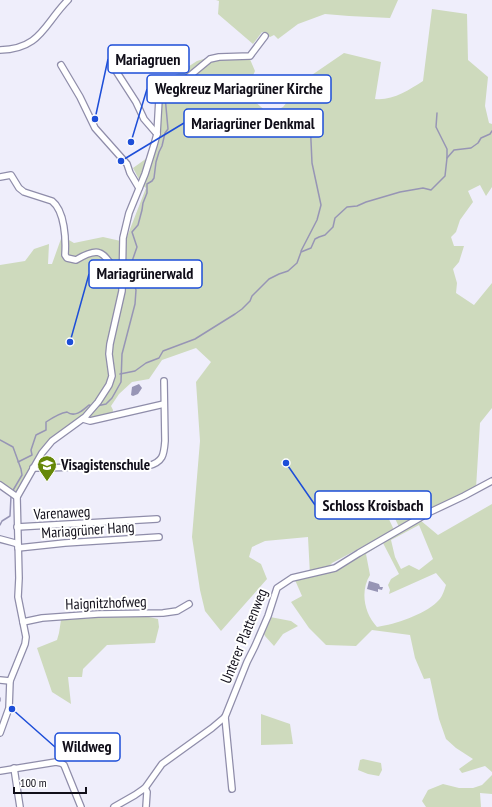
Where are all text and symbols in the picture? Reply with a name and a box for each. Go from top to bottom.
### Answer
callout: Mariagruen [108,45,189,73]
text: Mariagruen [115,49,181,69]
callout: Wegkreuz Mariagrüner Kirche [147,75,331,103]
text: Wegkreuz Mariagrüner Kirche [154,78,323,98]
callout: Mariagrüner Denkmal [184,109,323,137]
text: Mariagrüner Denkmal [191,113,315,133]
callout: Mariagrünerwald [89,260,202,288]
text: Mariagrünerwald [97,263,193,283]
school or university icon: Visagistenschule [36,454,58,482]
place label: Visagistenschule [60,455,150,474]
callout: Schloss Kroisbach [315,491,431,519]
text: Schloss Kroisbach [323,495,423,515]
street label: Varenaweg [32,502,91,524]
street label: Mariagrüner Hang [41,517,135,542]
street label: Unterer Plattenweg [216,586,271,686]
street label: Haignitzhofweg [65,592,147,613]
callout: Wildweg [55,733,120,761]
text: Wildweg [61,736,112,756]
scale bar [14,769,86,795]
text: 100 m [20,775,47,790]

